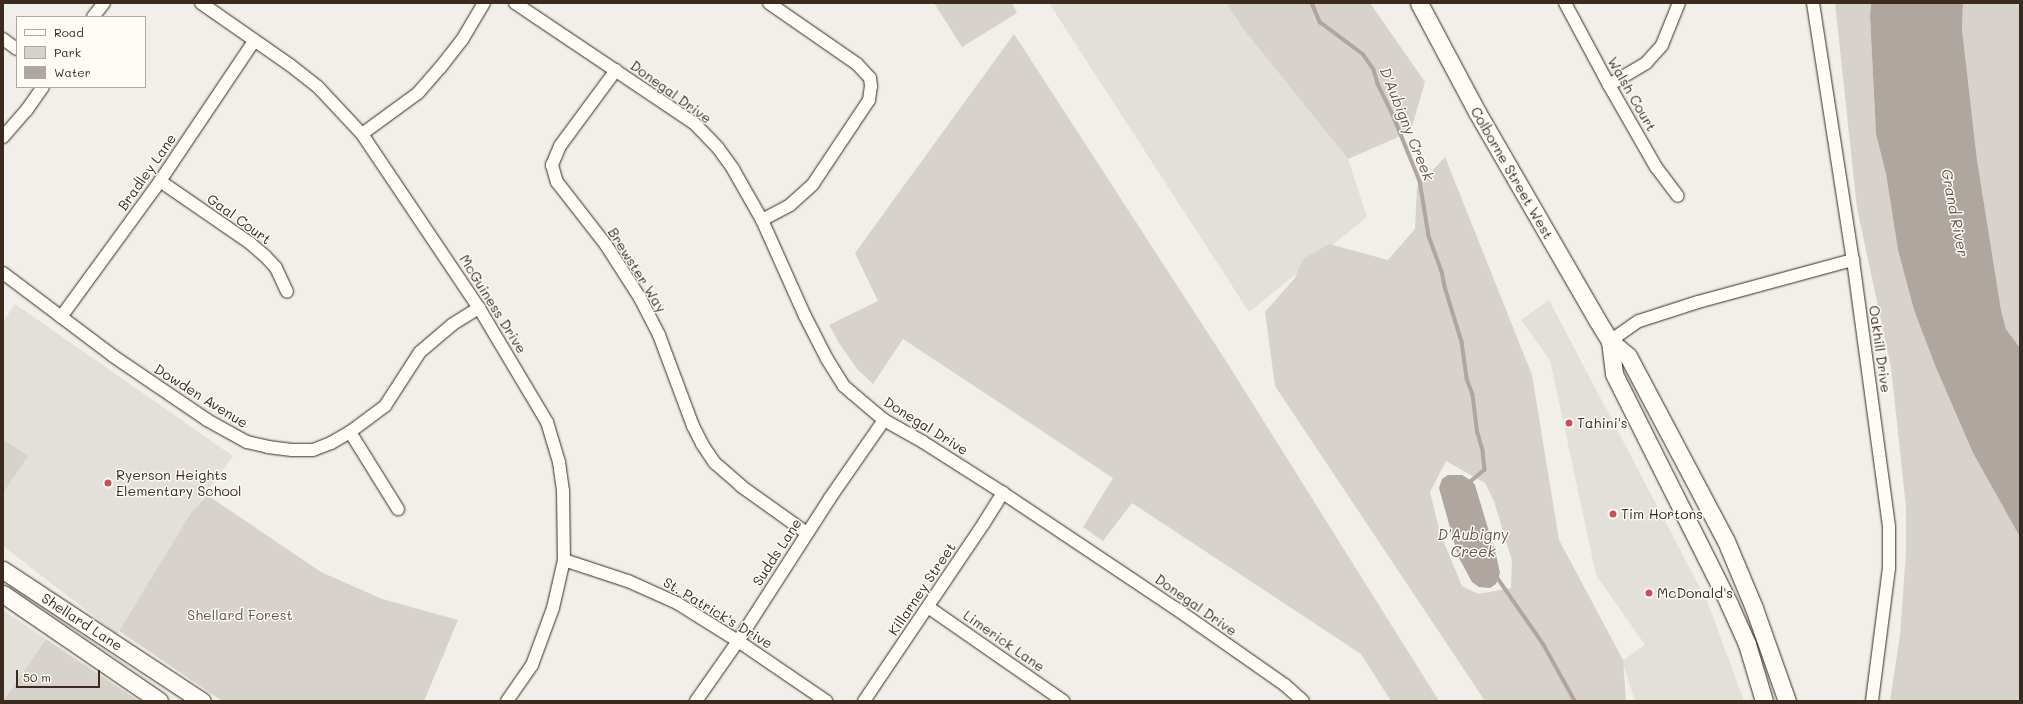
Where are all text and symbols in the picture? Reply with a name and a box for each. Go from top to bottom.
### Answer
legend [16,16,146,88]
text: Road [54,24,84,40]
text: Park [54,44,81,60]
street label: Walsh Court [1604,54,1660,134]
street label: Donegal Drive [627,57,715,127]
text: Water [54,64,91,80]
water label: D'Aubigny Creek [1376,65,1438,183]
street label: Colborne Street West [1467,104,1557,242]
street label: Bradley Lane [114,130,180,214]
water label: Grand River [1938,167,1972,259]
street label: Gaal Court [204,190,274,248]
street label: Brewster Way [604,225,670,315]
street label: McGuiness Drive [456,252,530,356]
street label: Oakhill Drive [1866,304,1894,394]
street label: Dowden Avenue [151,361,251,431]
street label: Donegal Drive [881,393,971,459]
place label: Tahini's [1577,415,1628,431]
marker: Tahini's [1564,418,1574,428]
place label: Ryerson Heights Elementary School [116,467,242,500]
marker: Ryerson Heights Elementary School [103,478,113,488]
place label: Tim Hortons [1621,506,1703,522]
marker: Tim Hortons [1608,509,1618,519]
street label: Sudds Lane [749,515,805,589]
water label: D'Aubigny Creek [1437,525,1509,560]
street label: Killarney Street [885,539,959,639]
street label: Donegal Drive [1152,571,1240,639]
street label: St. Patrick's Drive [660,574,776,652]
place label: McDonald's [1657,585,1733,601]
marker: McDonald's [1644,588,1654,598]
street label: Shellard Lane [38,590,126,654]
park label: Shellard Forest [187,607,293,623]
street label: Limerick Lane [960,607,1048,675]
scale bar [18,662,102,688]
text: 50 m [23,669,51,685]

